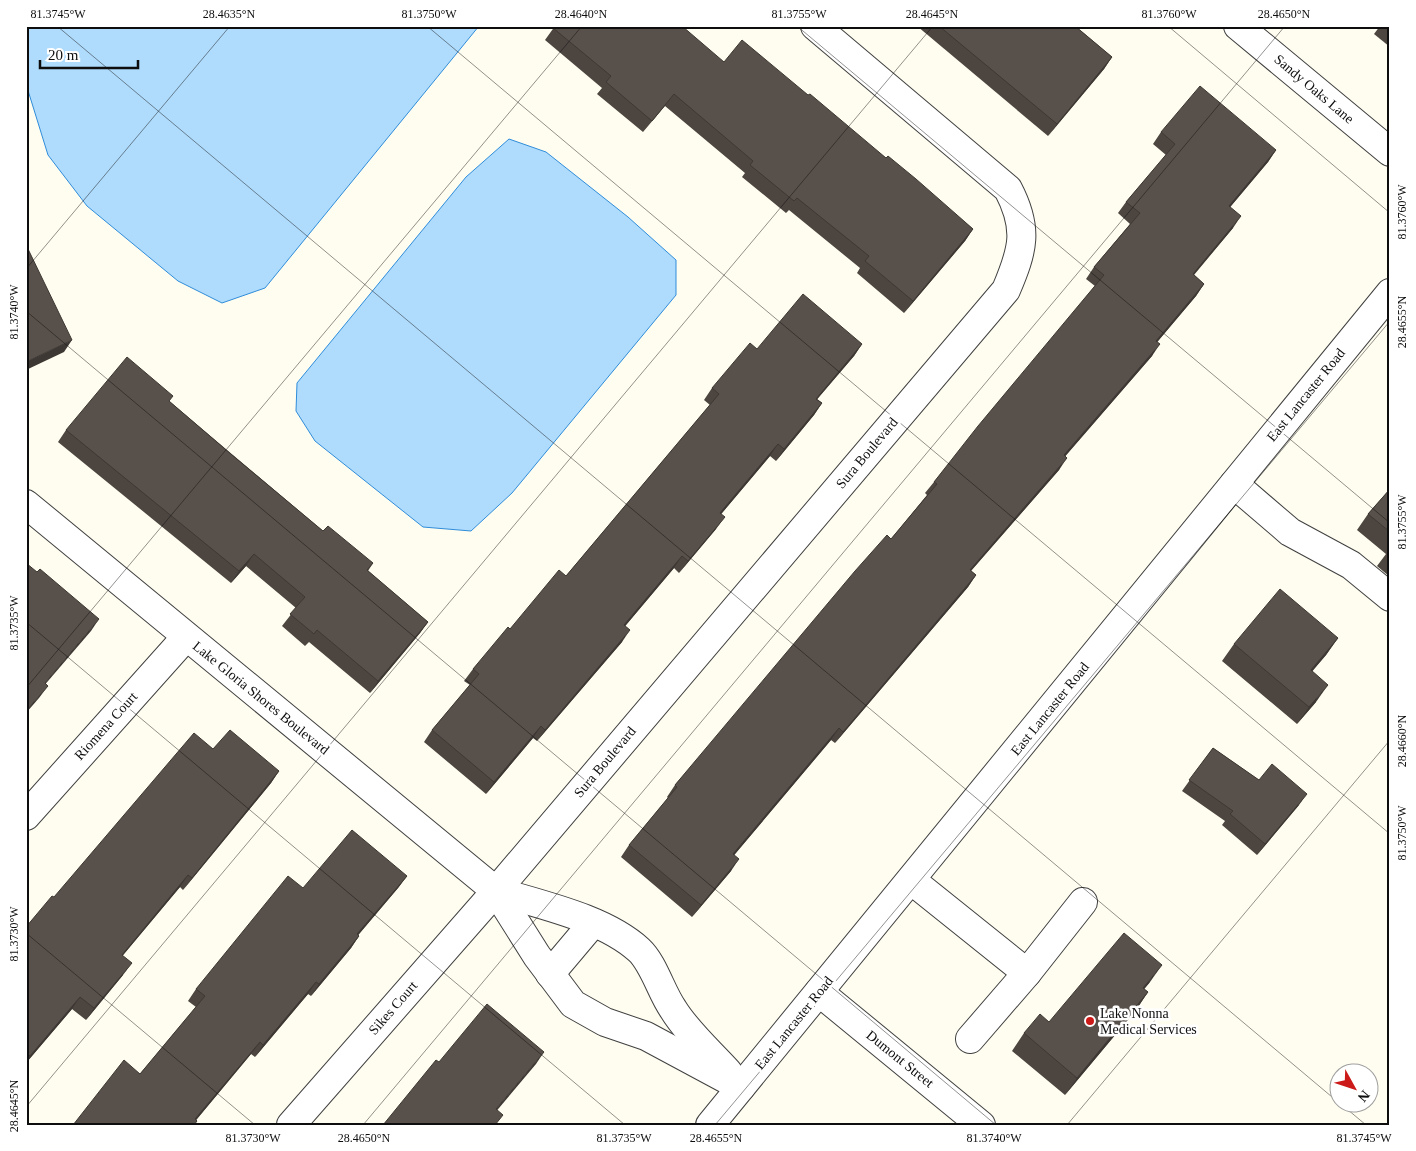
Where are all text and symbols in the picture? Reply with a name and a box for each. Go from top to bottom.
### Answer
text: 81.3745°W [30,7,86,21]
text: 28.4635°N [203,7,256,21]
text: 81.3750°W [401,7,457,21]
text: 28.4640°N [555,7,608,21]
text: 81.3755°W [771,7,827,21]
text: 28.4645°N [906,7,959,21]
text: 81.3760°W [1141,7,1197,21]
text: 28.4650°N [1258,7,1311,21]
scale bar [40,38,138,70]
text: 20 m [48,47,79,63]
street label: Sandy Oaks Lane [1271,52,1357,126]
text: 81.3760°W [1395,184,1409,240]
text: 81.3740°W [7,284,21,340]
text: 28.4655°N [1395,295,1409,348]
street label: East Lancaster Road [1264,346,1348,444]
street label: Sura Boulevard [833,415,901,491]
text: 81.3755°W [1395,494,1409,550]
text: 81.3735°W [7,595,21,651]
street label: Lake Gloria Shores Boulevard [190,638,332,758]
street label: East Lancaster Road [1008,660,1092,758]
street label: Riomena Court [72,689,140,763]
text: 28.4660°N [1395,714,1409,767]
street label: Sura Boulevard [571,724,639,800]
text: 81.3750°W [1395,805,1409,861]
text: 81.3730°W [7,906,21,962]
street label: East Lancaster Road [752,974,836,1072]
street label: Sikes Court [366,978,420,1038]
place label: Lake Nonna Medical Services [1100,1006,1197,1037]
marker: Lake Nonna Medical Services [1084,1015,1096,1027]
street label: Dumont Street [863,1027,937,1091]
north arrow [1328,1064,1378,1114]
text: 28.4645°N [7,1079,21,1132]
text: N [1355,1087,1373,1105]
text: 81.3730°W [225,1131,281,1145]
text: 28.4650°N [338,1131,391,1145]
text: 81.3735°W [596,1131,652,1145]
text: 28.4655°N [690,1131,743,1145]
text: 81.3740°W [966,1131,1022,1145]
text: 81.3745°W [1336,1131,1392,1145]

